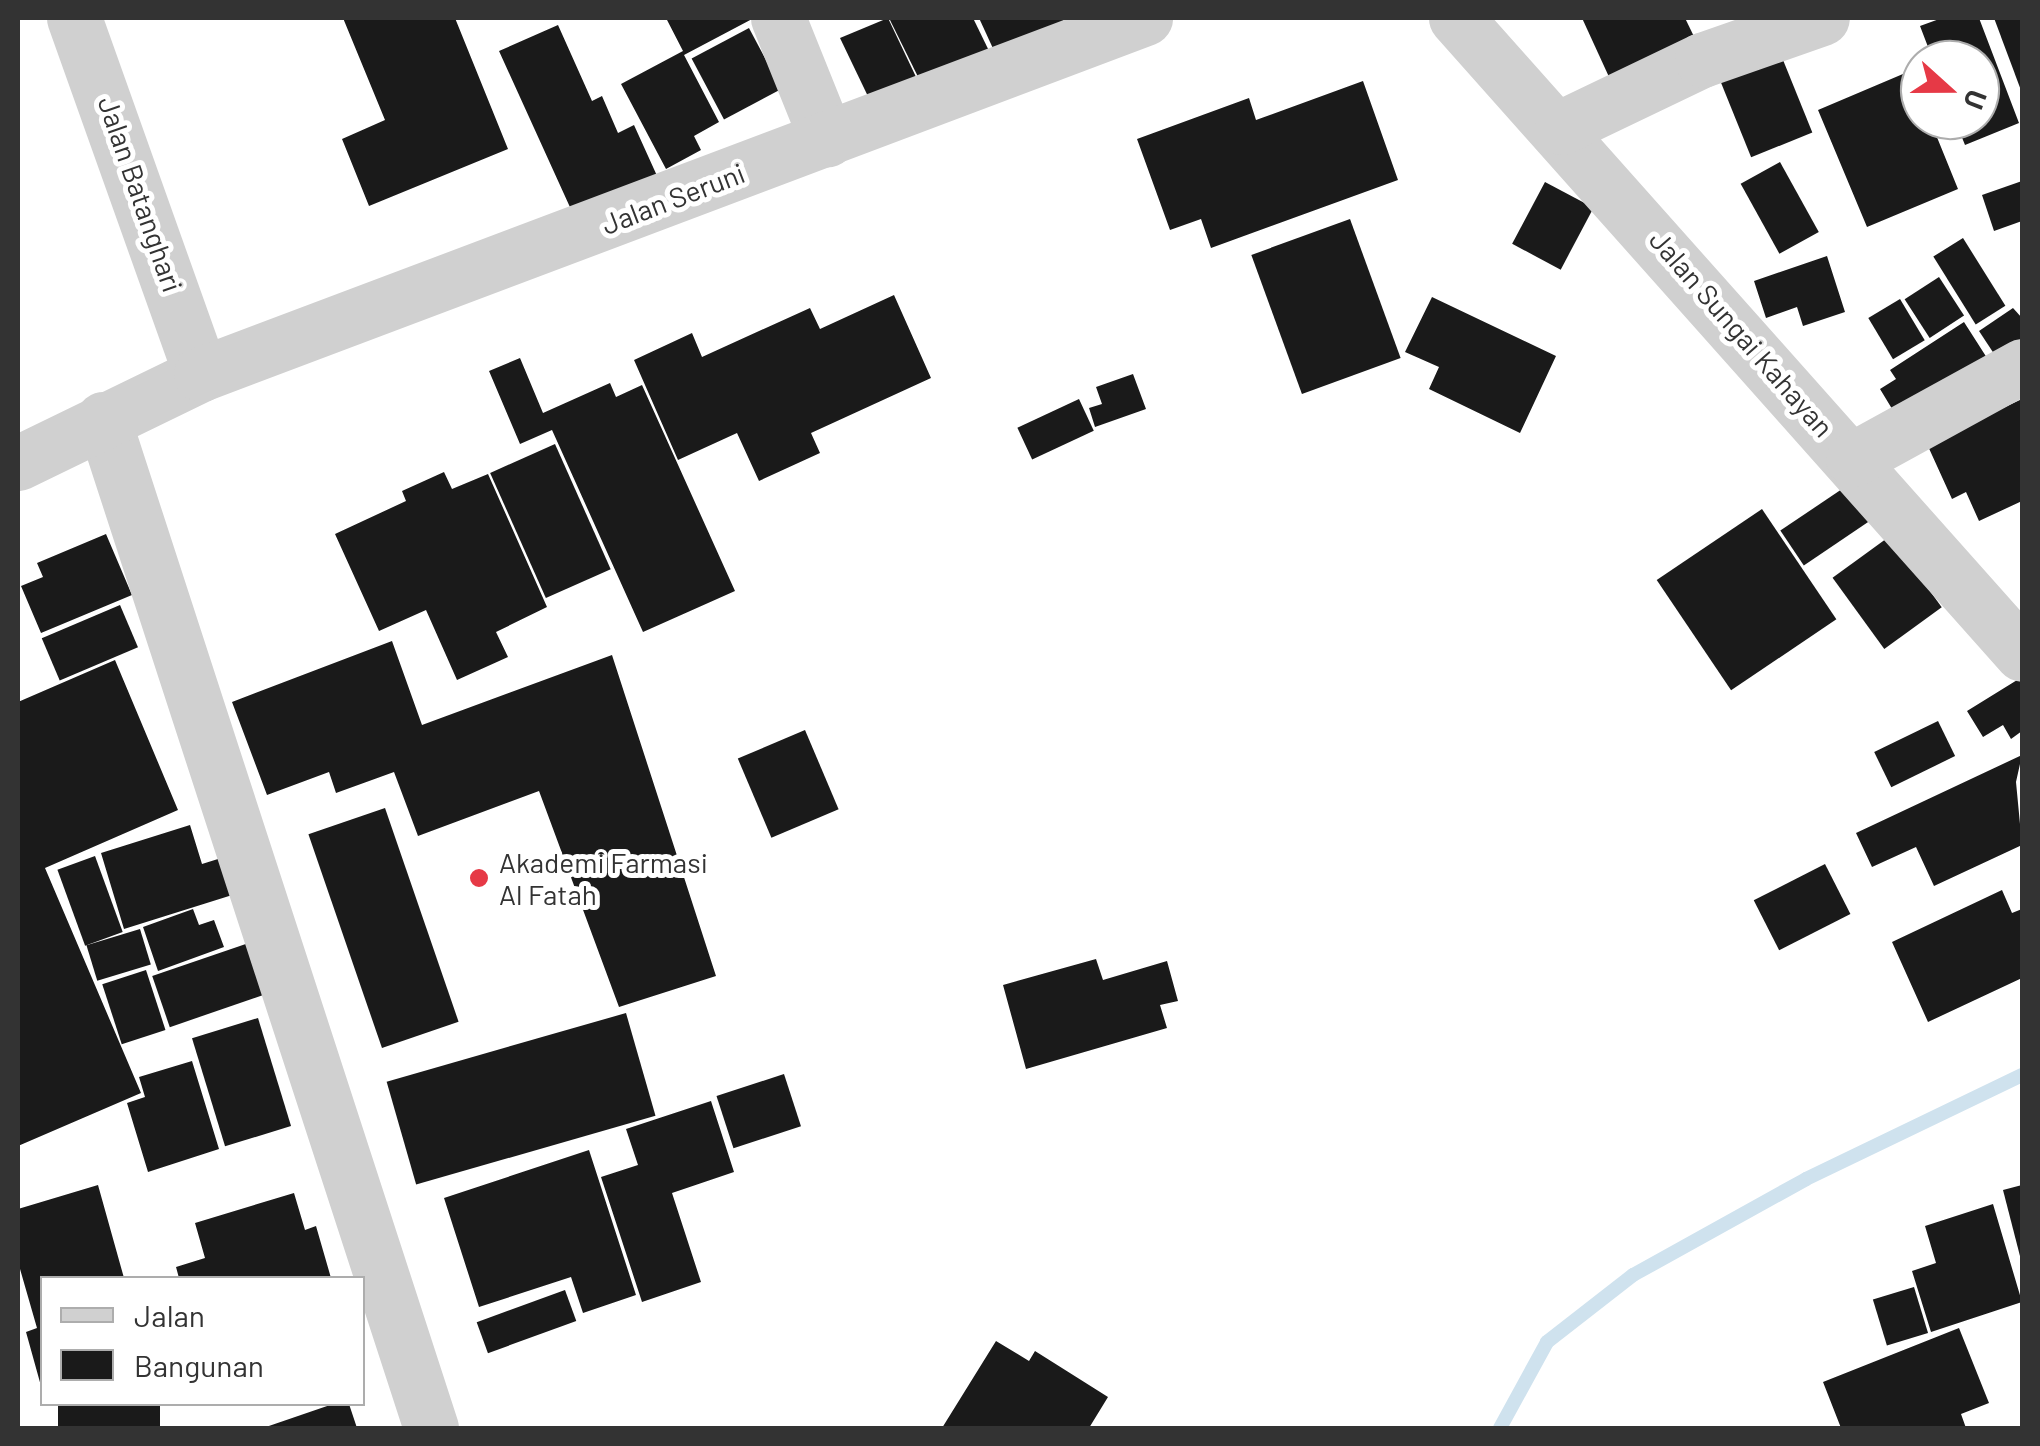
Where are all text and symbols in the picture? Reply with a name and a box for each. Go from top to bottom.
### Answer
north arrow [1900,40,2000,140]
text: U [1957,86,1995,114]
street label: Jalan Batanghari [92,92,190,296]
street label: Jalan Seruni [597,155,749,241]
street label: Jalan Sungai Kahayan [1643,223,1841,443]
place label: Akademi Farmasi Al Fatah [499,845,708,911]
marker: Akademi Farmasi Al Fatah [468,867,490,889]
legend [40,1276,365,1406]
text: Jalan [134,1297,205,1333]
text: Bangunan [134,1347,264,1383]

